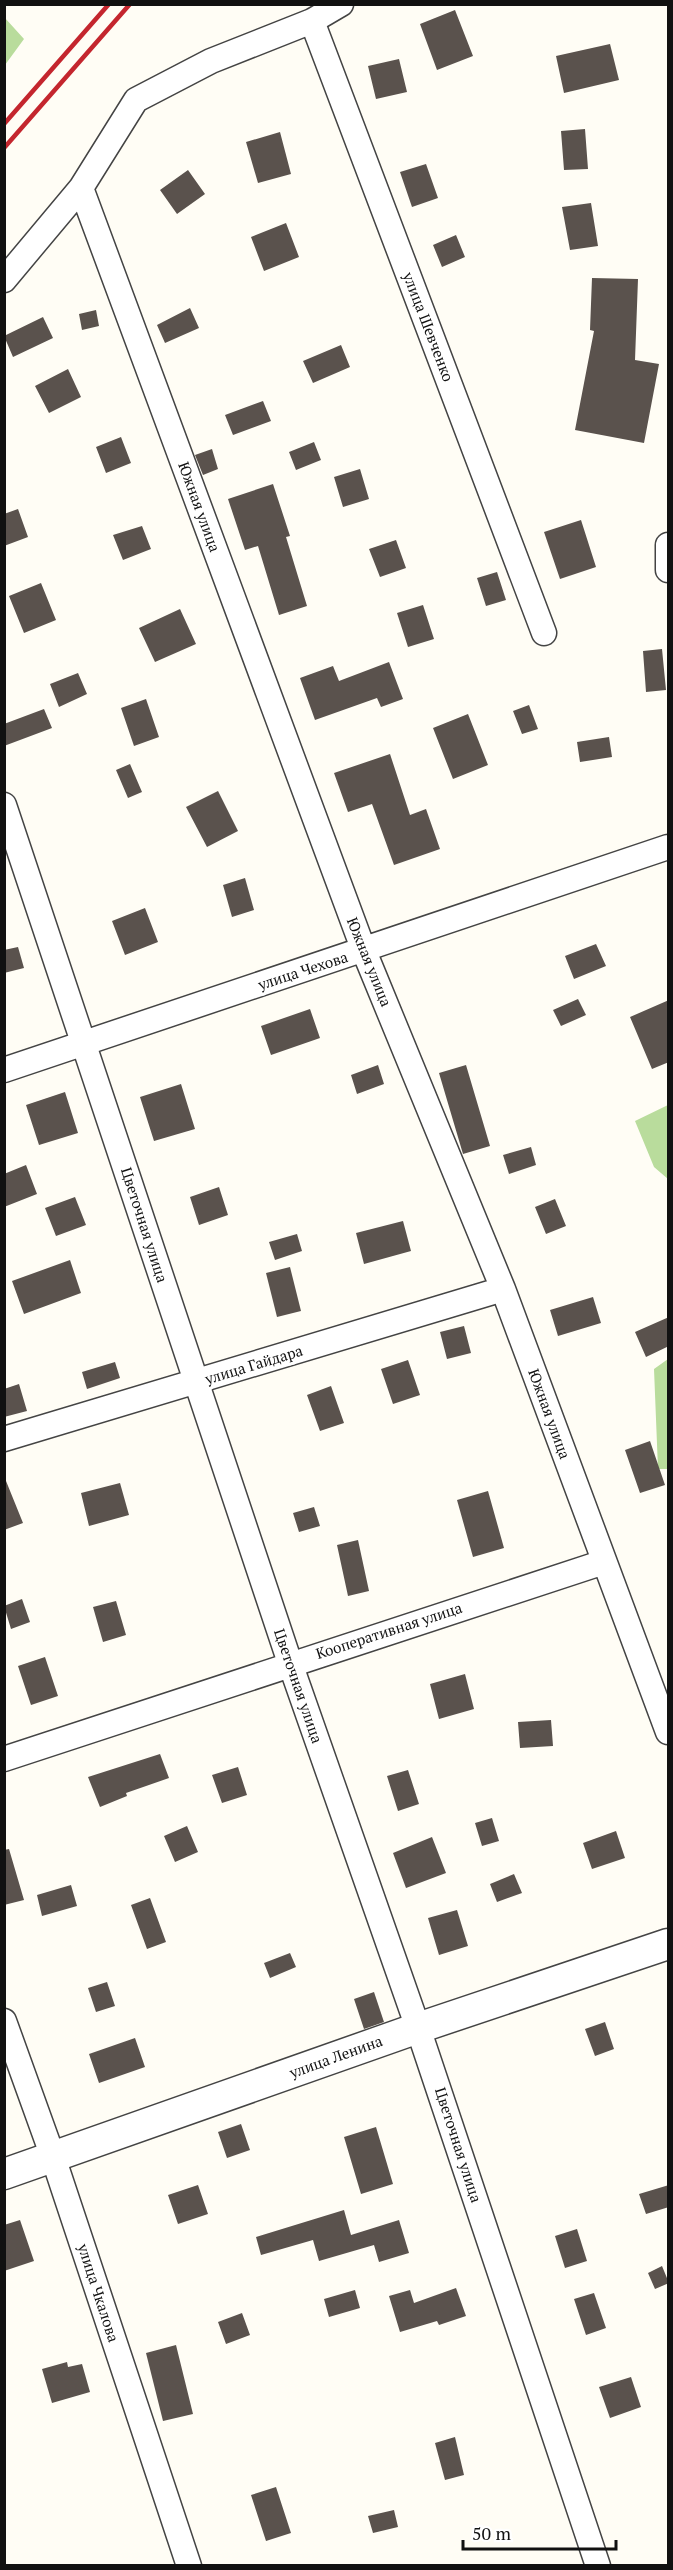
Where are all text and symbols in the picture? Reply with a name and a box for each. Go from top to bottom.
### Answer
street label: улица Шевченко [399,268,459,384]
street label: Южная улица [174,459,226,555]
street label: Южная улица [343,914,397,1010]
street label: улица Чехова [254,946,350,994]
street label: Цветочная улица [117,1165,173,1285]
street label: улица Гайдара [201,1340,305,1389]
street label: Южная улица [524,1366,576,1462]
street label: Кооперативная улица [313,1597,465,1663]
street label: Цветочная улица [270,1626,328,1746]
street label: улица Ленина [286,2030,385,2082]
street label: Цветочная улица [431,2085,487,2205]
street label: улица Чкалова [73,2240,124,2345]
scale bar [463,2513,616,2551]
text: 50 m [472,2521,512,2545]

